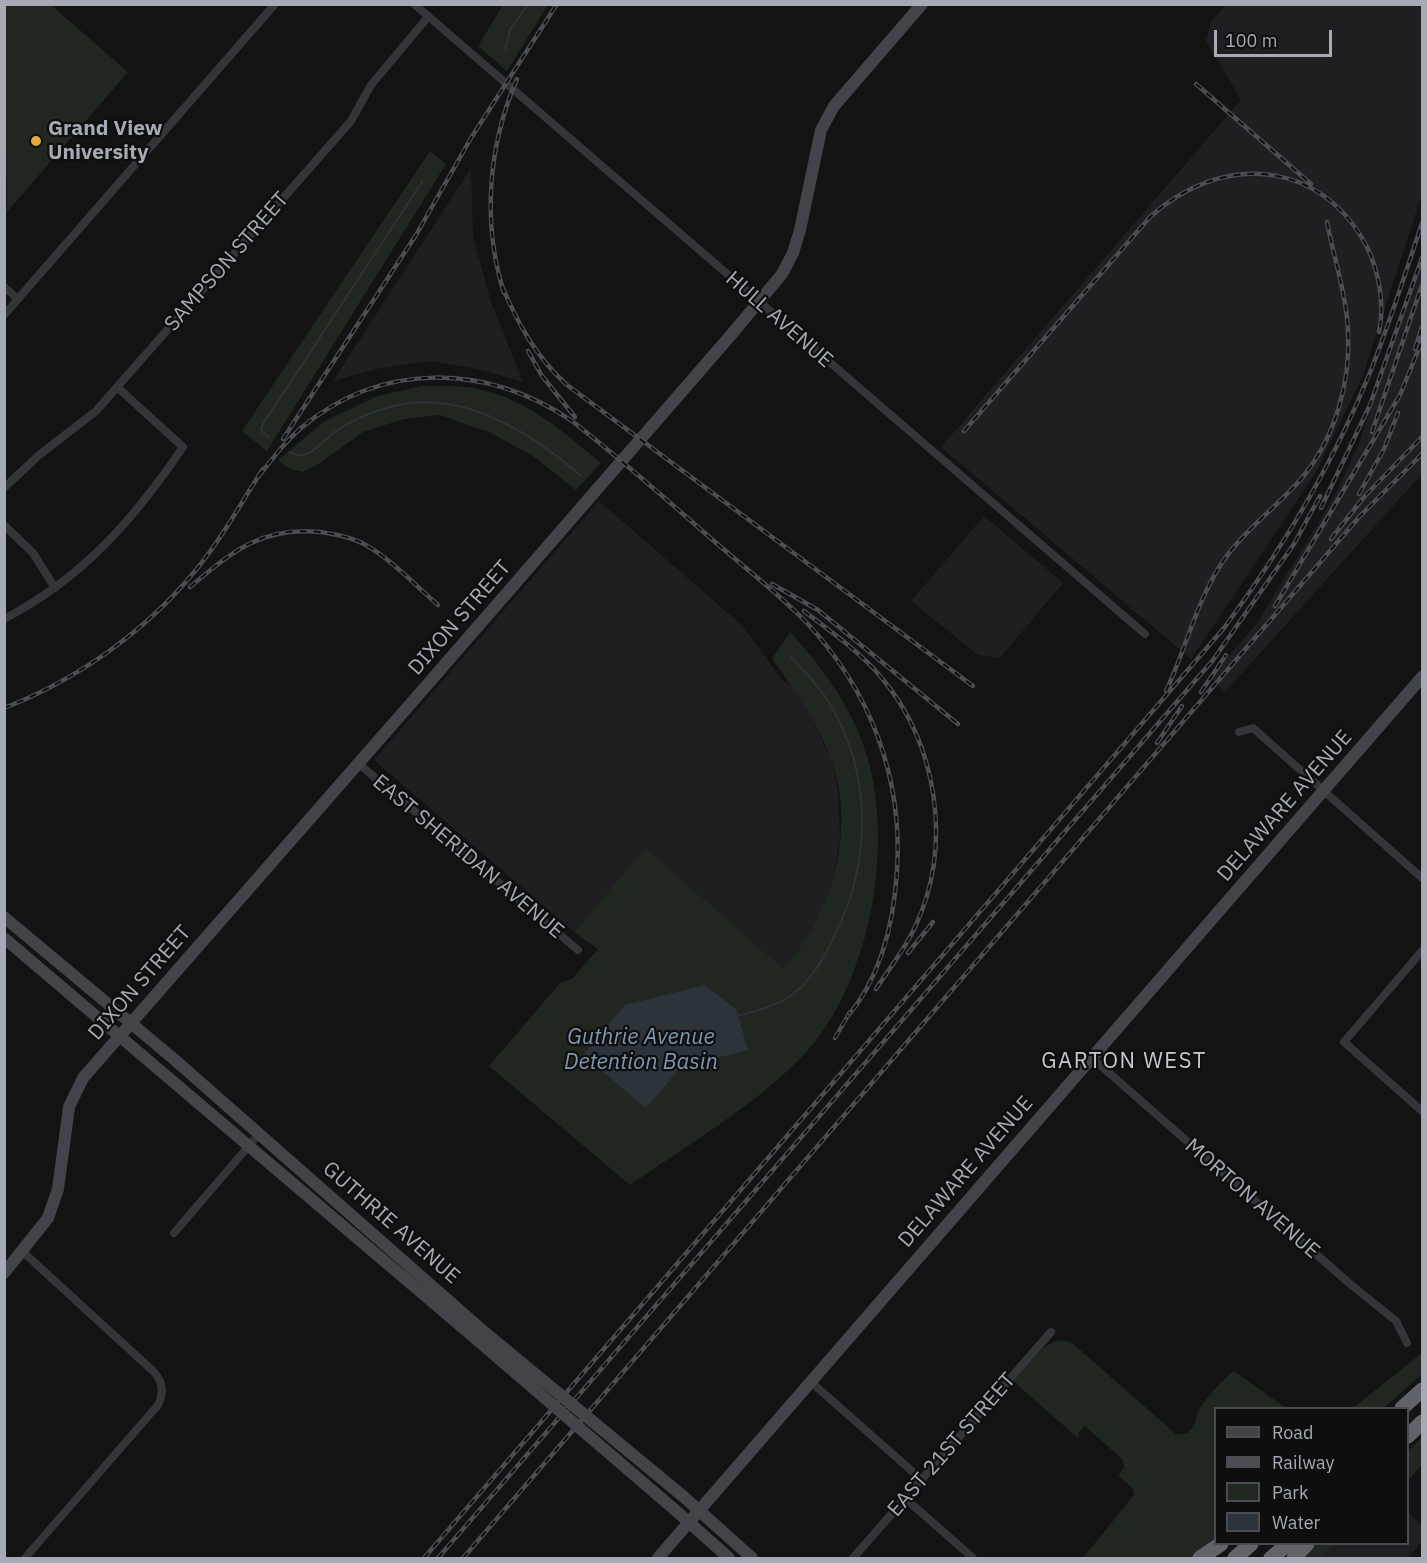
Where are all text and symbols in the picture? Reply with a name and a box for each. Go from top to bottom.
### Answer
scale bar [1217,18,1336,56]
text: 100 m [1225,29,1277,52]
place label: Grand View University [48,116,162,166]
marker: Grand View University [29,134,43,148]
street label: SAMPSON STREET [160,187,294,337]
street label: HULL AVENUE [720,267,838,373]
street label: DIXON STREET [403,556,517,680]
street label: DELAWARE AVENUE [1212,725,1358,887]
street label: EAST SHERIDAN AVENUE [367,770,569,944]
street label: DIXON STREET [83,921,197,1045]
water label: Guthrie Avenue Detention Basin [564,1025,718,1076]
district label: GARTON WEST [1041,1049,1207,1075]
street label: DELAWARE AVENUE [893,1091,1039,1253]
street label: MORTON AVENUE [1180,1134,1324,1264]
street label: GUTHRIE AVENUE [317,1157,465,1289]
street label: EAST 21ST STREET [883,1368,1021,1522]
legend [1214,1407,1409,1545]
text: Road [1272,1421,1313,1444]
text: Railway [1272,1451,1334,1474]
text: Park [1272,1481,1308,1504]
text: Water [1272,1511,1320,1534]

